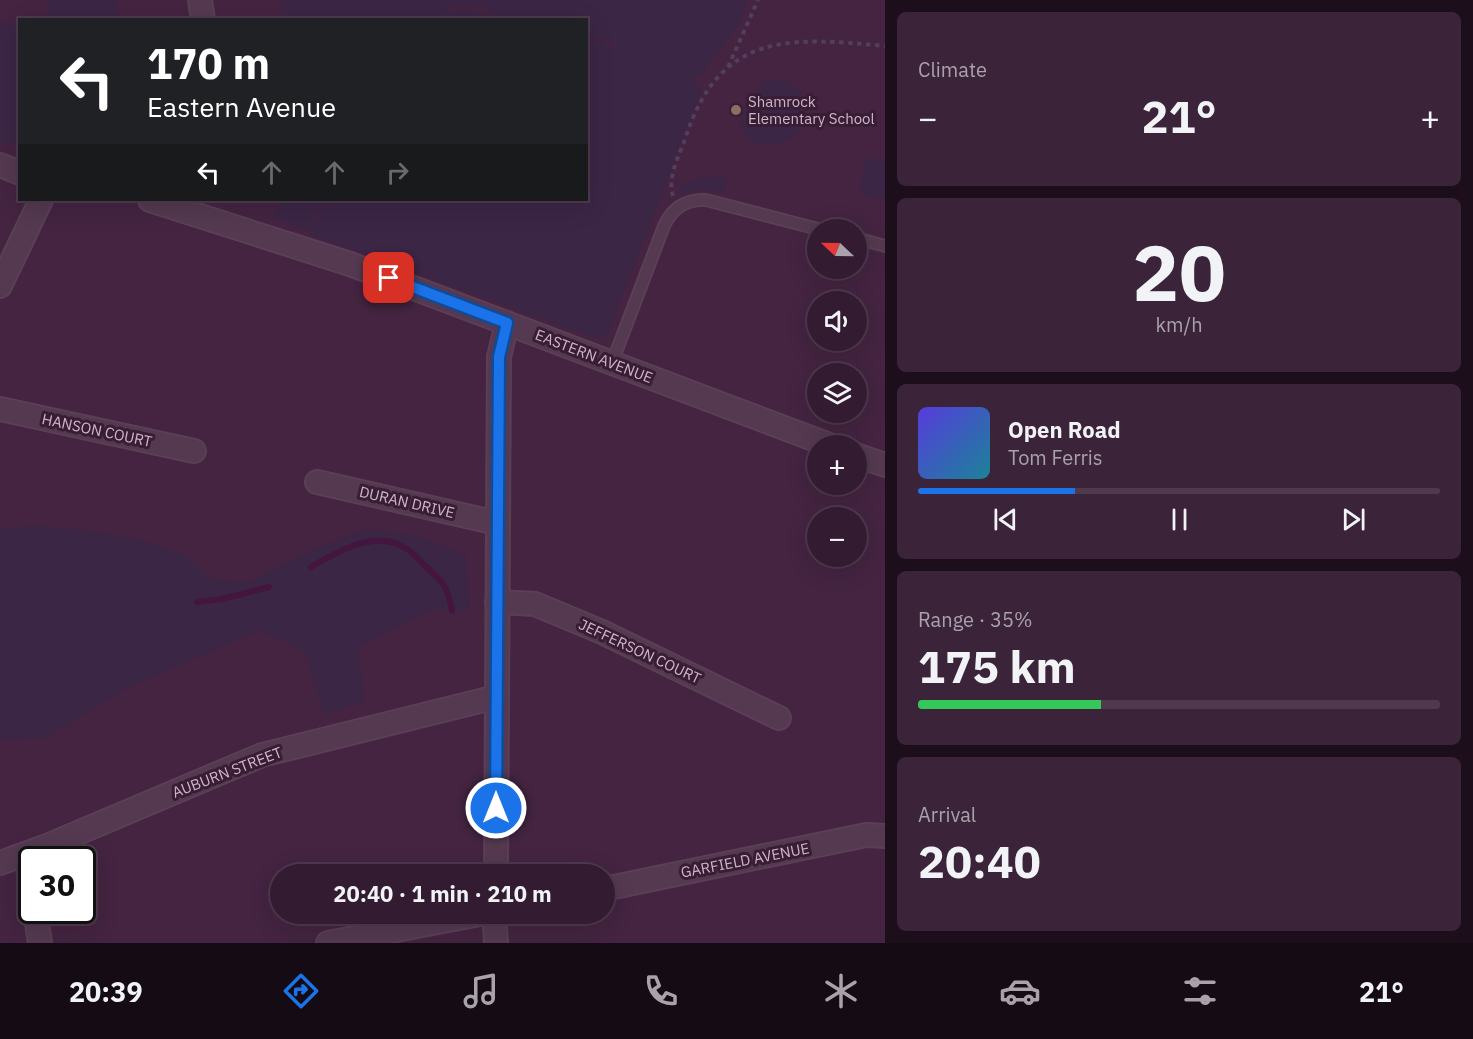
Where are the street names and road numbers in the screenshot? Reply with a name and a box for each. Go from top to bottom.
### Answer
street label: EASTERN AVENUE [533,325,655,387]
street label: HANSON COURT [40,409,154,451]
street label: DURAN DRIVE [358,482,456,522]
street label: JEFFERSON COURT [576,614,705,688]
street label: AUBURN STREET [169,742,285,802]
street label: GARFIELD AVENUE [679,838,811,882]

